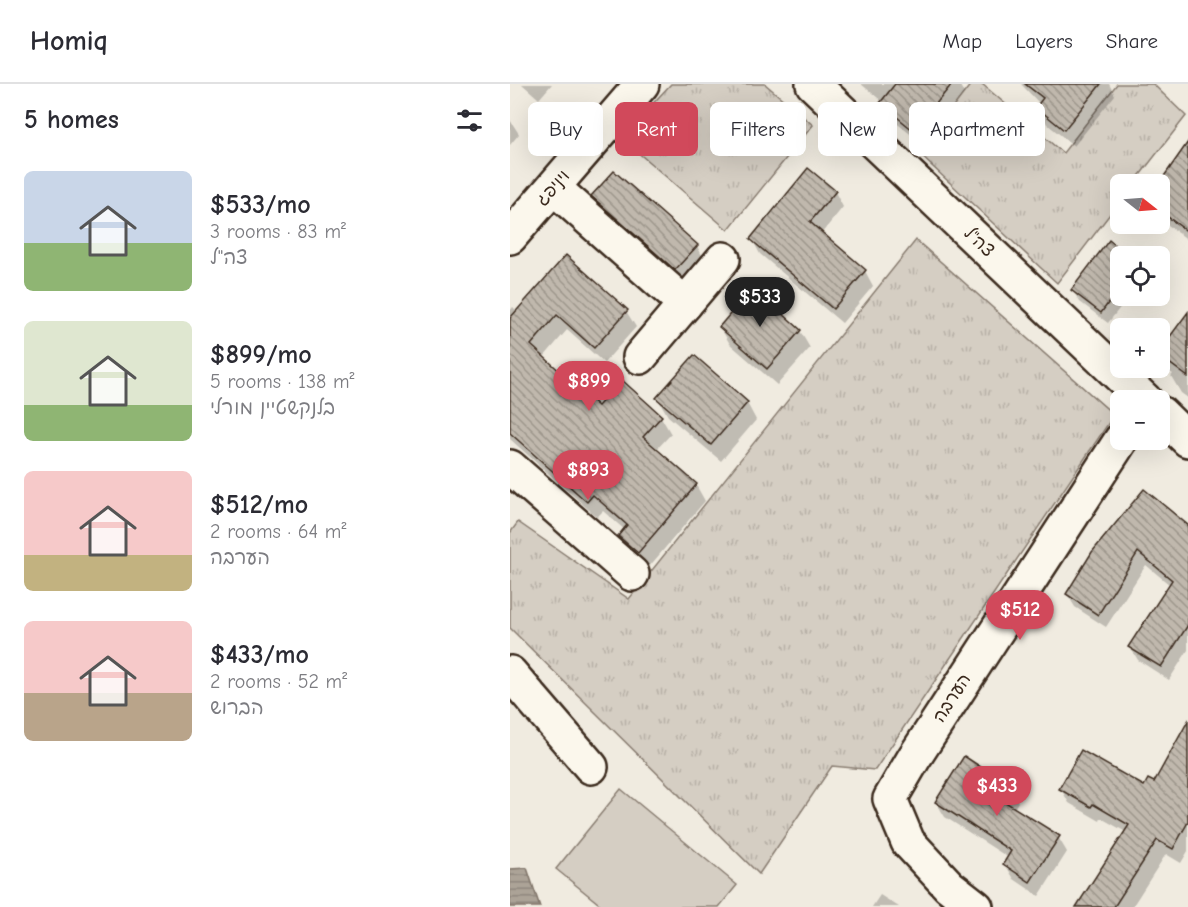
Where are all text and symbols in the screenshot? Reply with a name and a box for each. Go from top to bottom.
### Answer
text: Homiq [30,25,108,57]
text: Map [943,29,982,53]
text: Layers [1015,29,1073,53]
text: Share [1106,29,1158,53]
chip: Buy [528,102,603,156]
chip: Rent [615,102,698,156]
chip: Filters [710,102,806,156]
chip: New [818,102,897,156]
chip: Apartment [909,102,1045,156]
icon: filters [453,104,486,137]
text: 5 homes [24,105,119,135]
street label: ויניפג [532,166,574,210]
north arrow [1110,174,1170,234]
map controls [1110,174,1170,450]
text: $533/mo [210,190,311,220]
icon: home [72,195,144,267]
text: 3 rooms · 83 m² [210,220,346,243]
street label: צה"ל [960,223,998,261]
text: צה"ל [210,246,248,269]
button: locate [1110,246,1170,306]
pin: $533 [724,277,796,328]
text: $533 [739,285,781,308]
button: + [1110,318,1170,378]
text: $899/mo [210,340,312,370]
icon: home [72,345,144,417]
pin: $899 [553,361,625,412]
text: $899 [567,369,611,392]
text: 5 rooms · 138 m² [210,370,355,393]
button: − [1110,390,1170,450]
text: בלנקשטיין מורלי [210,396,335,419]
pin: $893 [552,450,624,501]
text: $893 [567,458,609,481]
text: $512/mo [210,490,308,520]
icon: home [72,495,144,567]
text: 2 rooms · 64 m² [210,520,346,543]
text: הערבה [210,546,270,569]
pin: $512 [984,590,1056,641]
text: $512 [1000,598,1040,621]
text: $433/mo [210,640,309,670]
icon: home [72,645,144,717]
text: 2 rooms · 52 m² [210,670,347,693]
street label: הערבה [928,670,976,726]
text: הברוש [210,696,264,719]
pin: $433 [961,766,1033,817]
text: $433 [976,774,1018,797]

